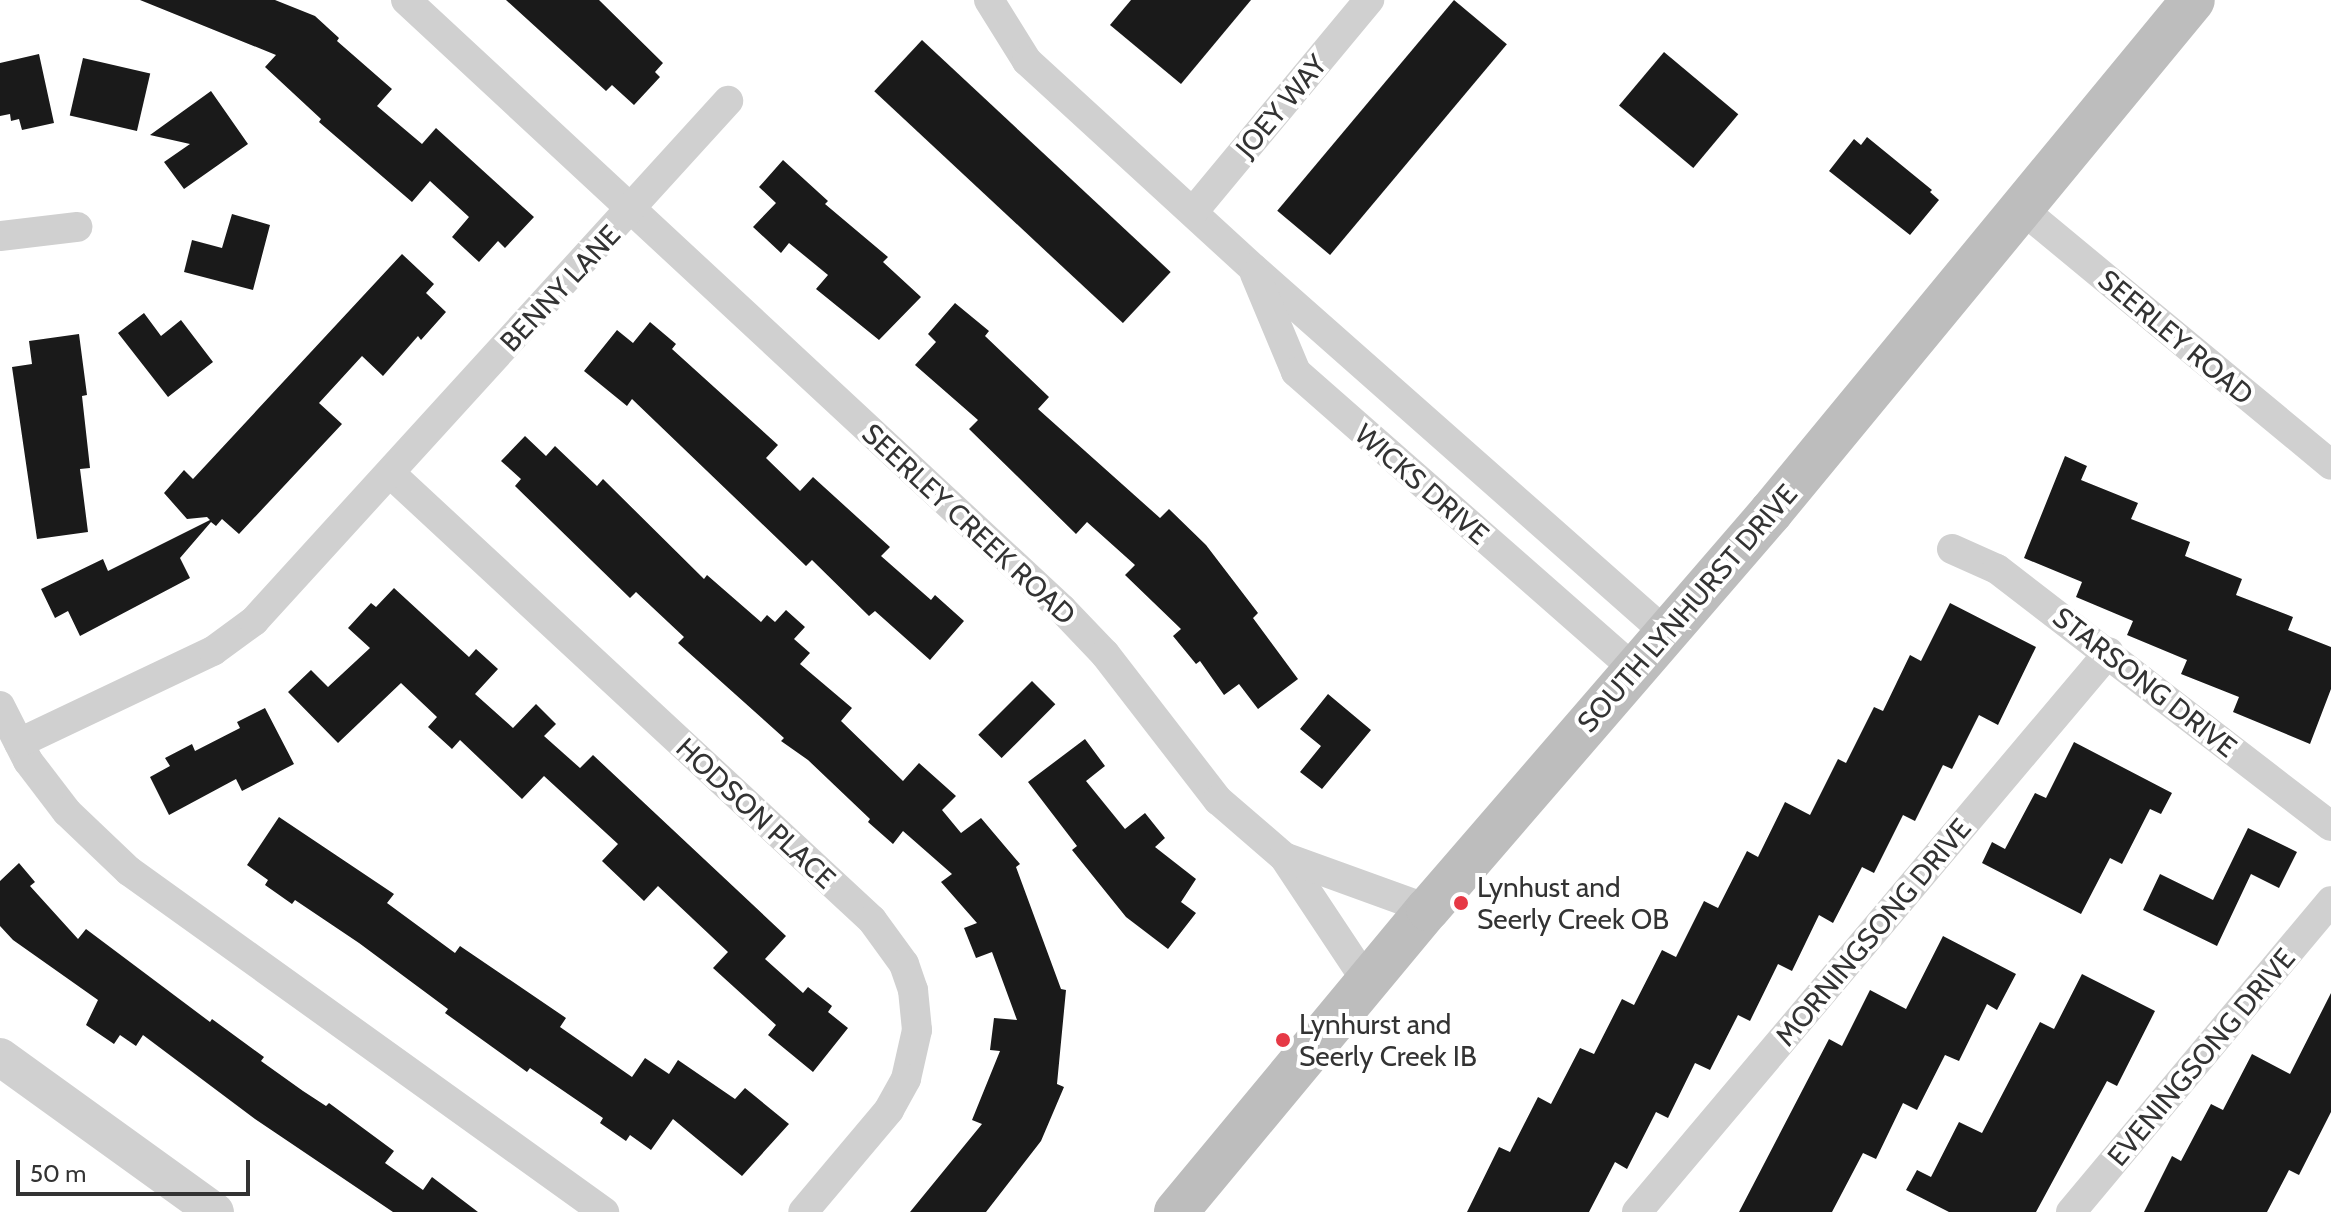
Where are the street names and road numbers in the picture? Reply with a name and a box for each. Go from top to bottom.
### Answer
street label: JOEY WAY [1229,48,1333,164]
street label: BENNY LANE [493,218,627,358]
street label: SEERLEY ROAD [2092,263,2260,411]
street label: SEERLEY CREEK ROAD [856,417,1082,631]
street label: WICKS DRIVE [1348,417,1496,551]
street label: SOUTH LYNHURST DRIVE [1570,477,1804,739]
street label: STARSONG DRIVE [2047,600,2243,764]
street label: HODSON PLACE [669,731,843,895]
street label: MORNINGSONG DRIVE [1768,812,1978,1052]
street label: EVENINGSONG DRIVE [2100,942,2302,1172]

